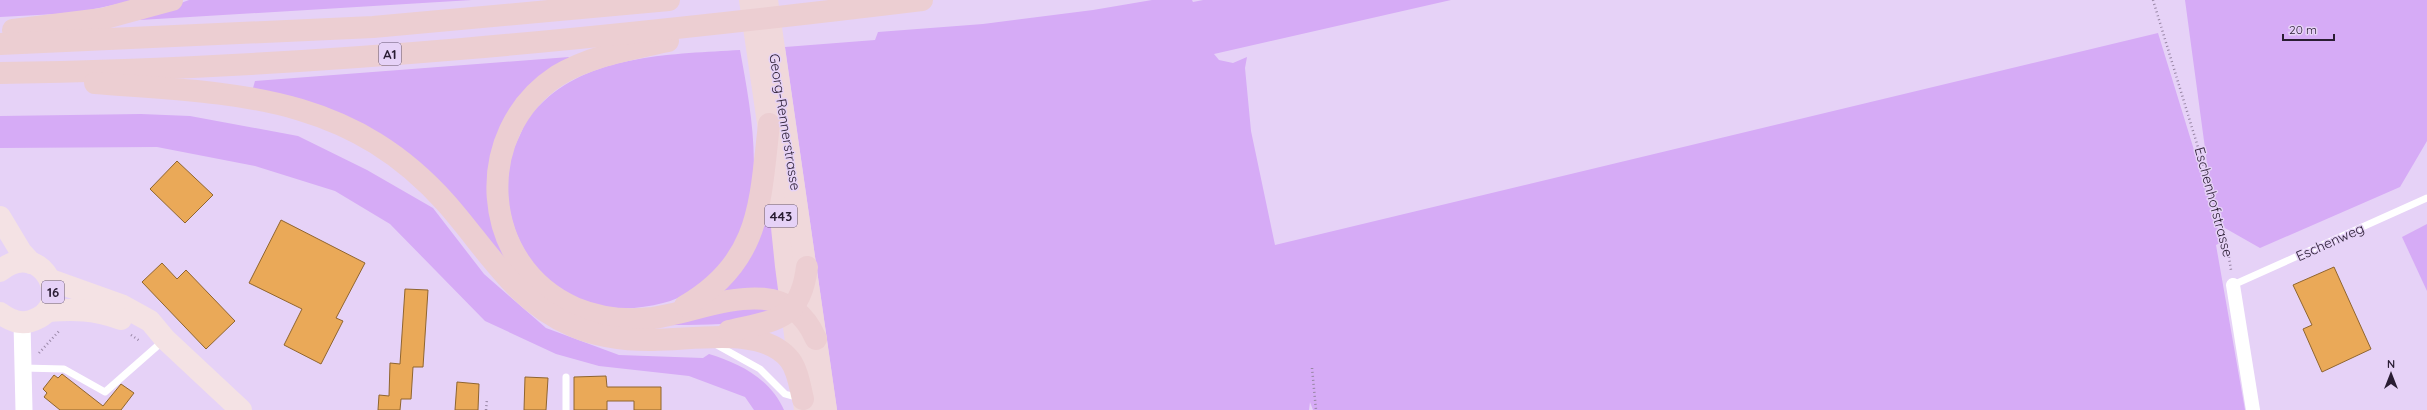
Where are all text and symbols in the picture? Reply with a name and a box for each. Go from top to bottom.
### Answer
scale bar [2283,16,2334,42]
text: 20 m [2289,22,2317,37]
road number: A1 [379,43,401,65]
street label: Georg-Rennerstrasse [765,52,805,192]
street label: Eschenhofstrasse [2191,145,2237,259]
road number: 443 [765,205,797,227]
street label: Eschenweg [2293,219,2367,265]
road number: 16 [42,281,64,303]
north arrow [2371,354,2411,394]
text: N [2387,357,2395,371]

